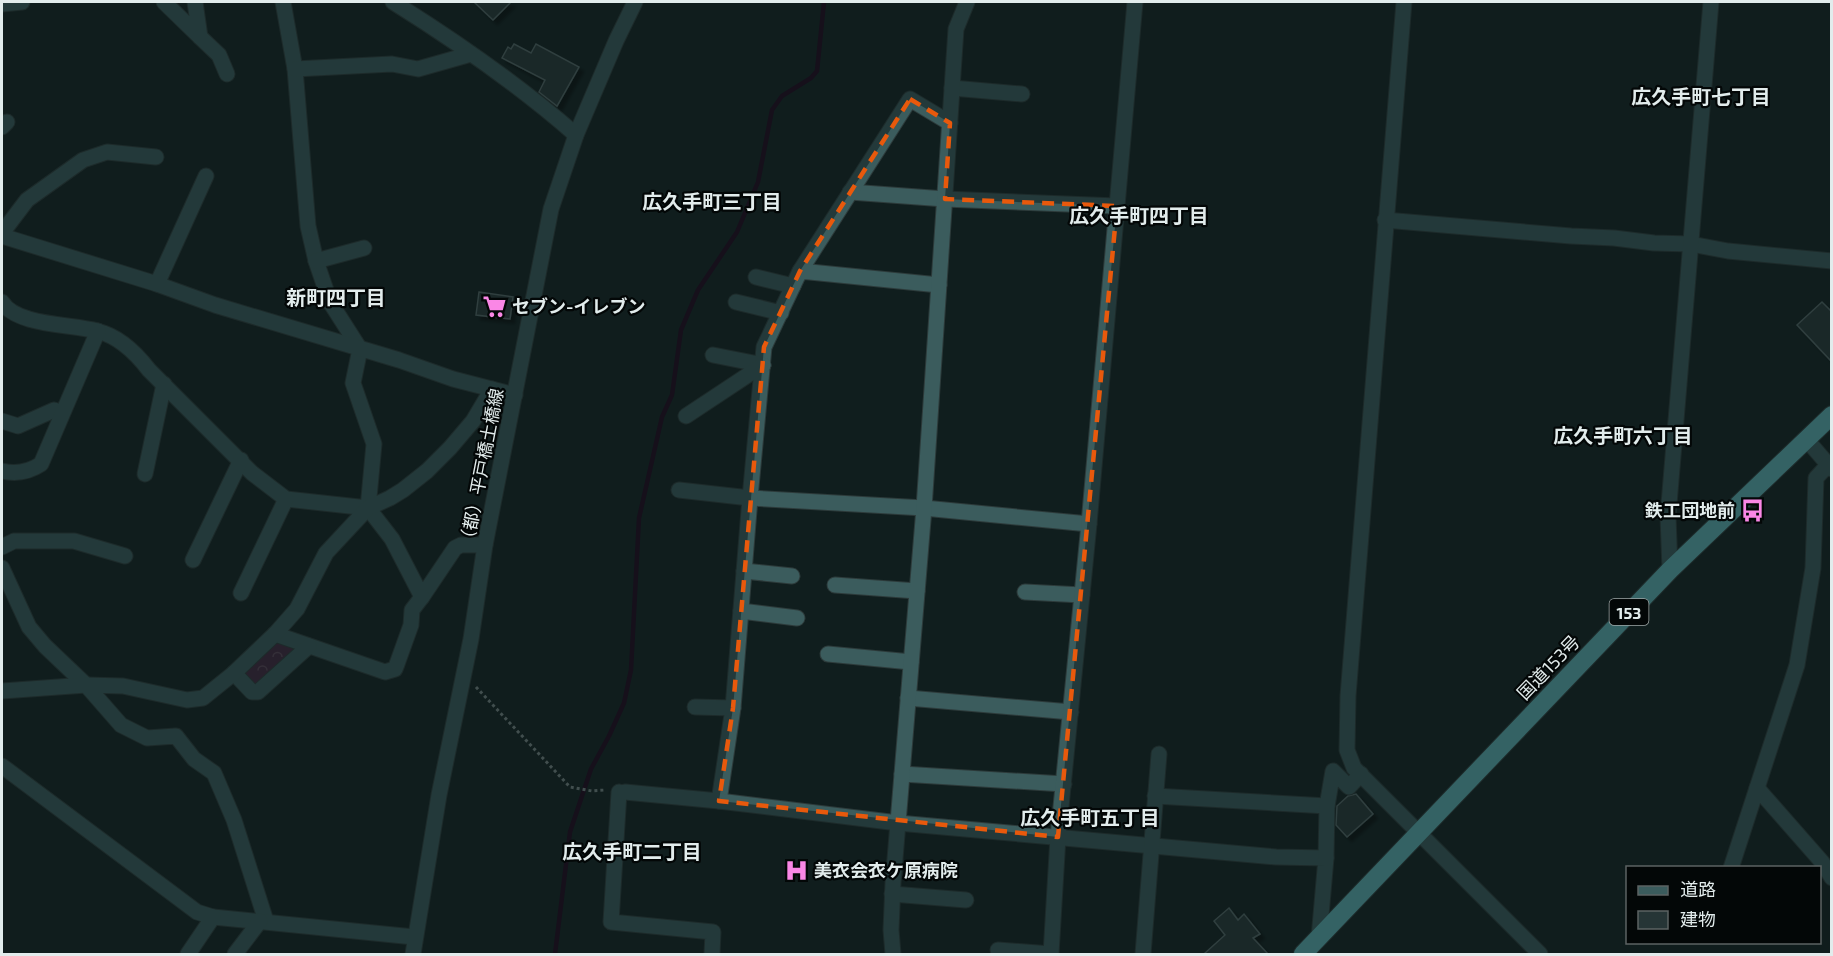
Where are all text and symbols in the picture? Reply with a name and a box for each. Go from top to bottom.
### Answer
district label: 広久手町七丁目 [1631,84,1771,108]
district label: 広久手町三丁目 [642,189,782,213]
district label: 広久手町四丁目 [1069,203,1209,227]
district label: 新町四丁目 [286,285,386,309]
supermarket icon: セブン-イレブン [481,293,507,319]
place label: セブン-イレブン [512,295,645,317]
street label: （都）平戸橋土橋線 [455,386,507,550]
district label: 広久手町六丁目 [1553,423,1693,447]
bus stop icon: 鉄工団地前 [1740,497,1766,523]
place label: 鉄工団地前 [1644,499,1735,521]
road number: 153 [1610,599,1648,625]
street label: 国道153号 [1512,630,1584,704]
district label: 広久手町五丁目 [1020,805,1160,829]
district label: 広久手町二丁目 [562,839,702,863]
hospital icon: 美衣会衣ケ原病院 [783,857,809,883]
place label: 美衣会衣ケ原病院 [814,859,958,881]
legend [1626,866,1821,944]
text: 道路 [1680,878,1716,900]
text: 建物 [1680,908,1716,930]

